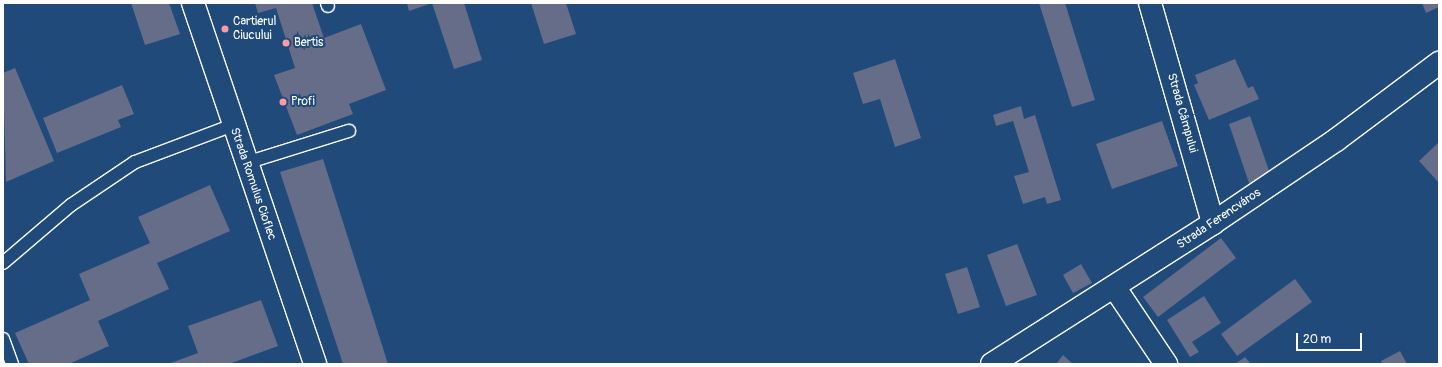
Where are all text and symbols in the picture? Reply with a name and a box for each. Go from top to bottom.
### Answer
place label: Cartierul Ciucului [233,15,276,43]
marker: Cartierul Ciucului [220,24,230,34]
place label: Bertis [294,36,323,50]
marker: Bertis [281,38,291,48]
street label: Strada Câmpului [1164,72,1200,154]
place label: Profi [291,95,315,109]
marker: Profi [278,97,288,107]
street label: Strada Romulus Cioflec [227,126,279,242]
street label: Strada Ferencváros [1174,186,1264,252]
scale bar [1298,325,1364,351]
text: 20 m [1303,332,1331,347]

